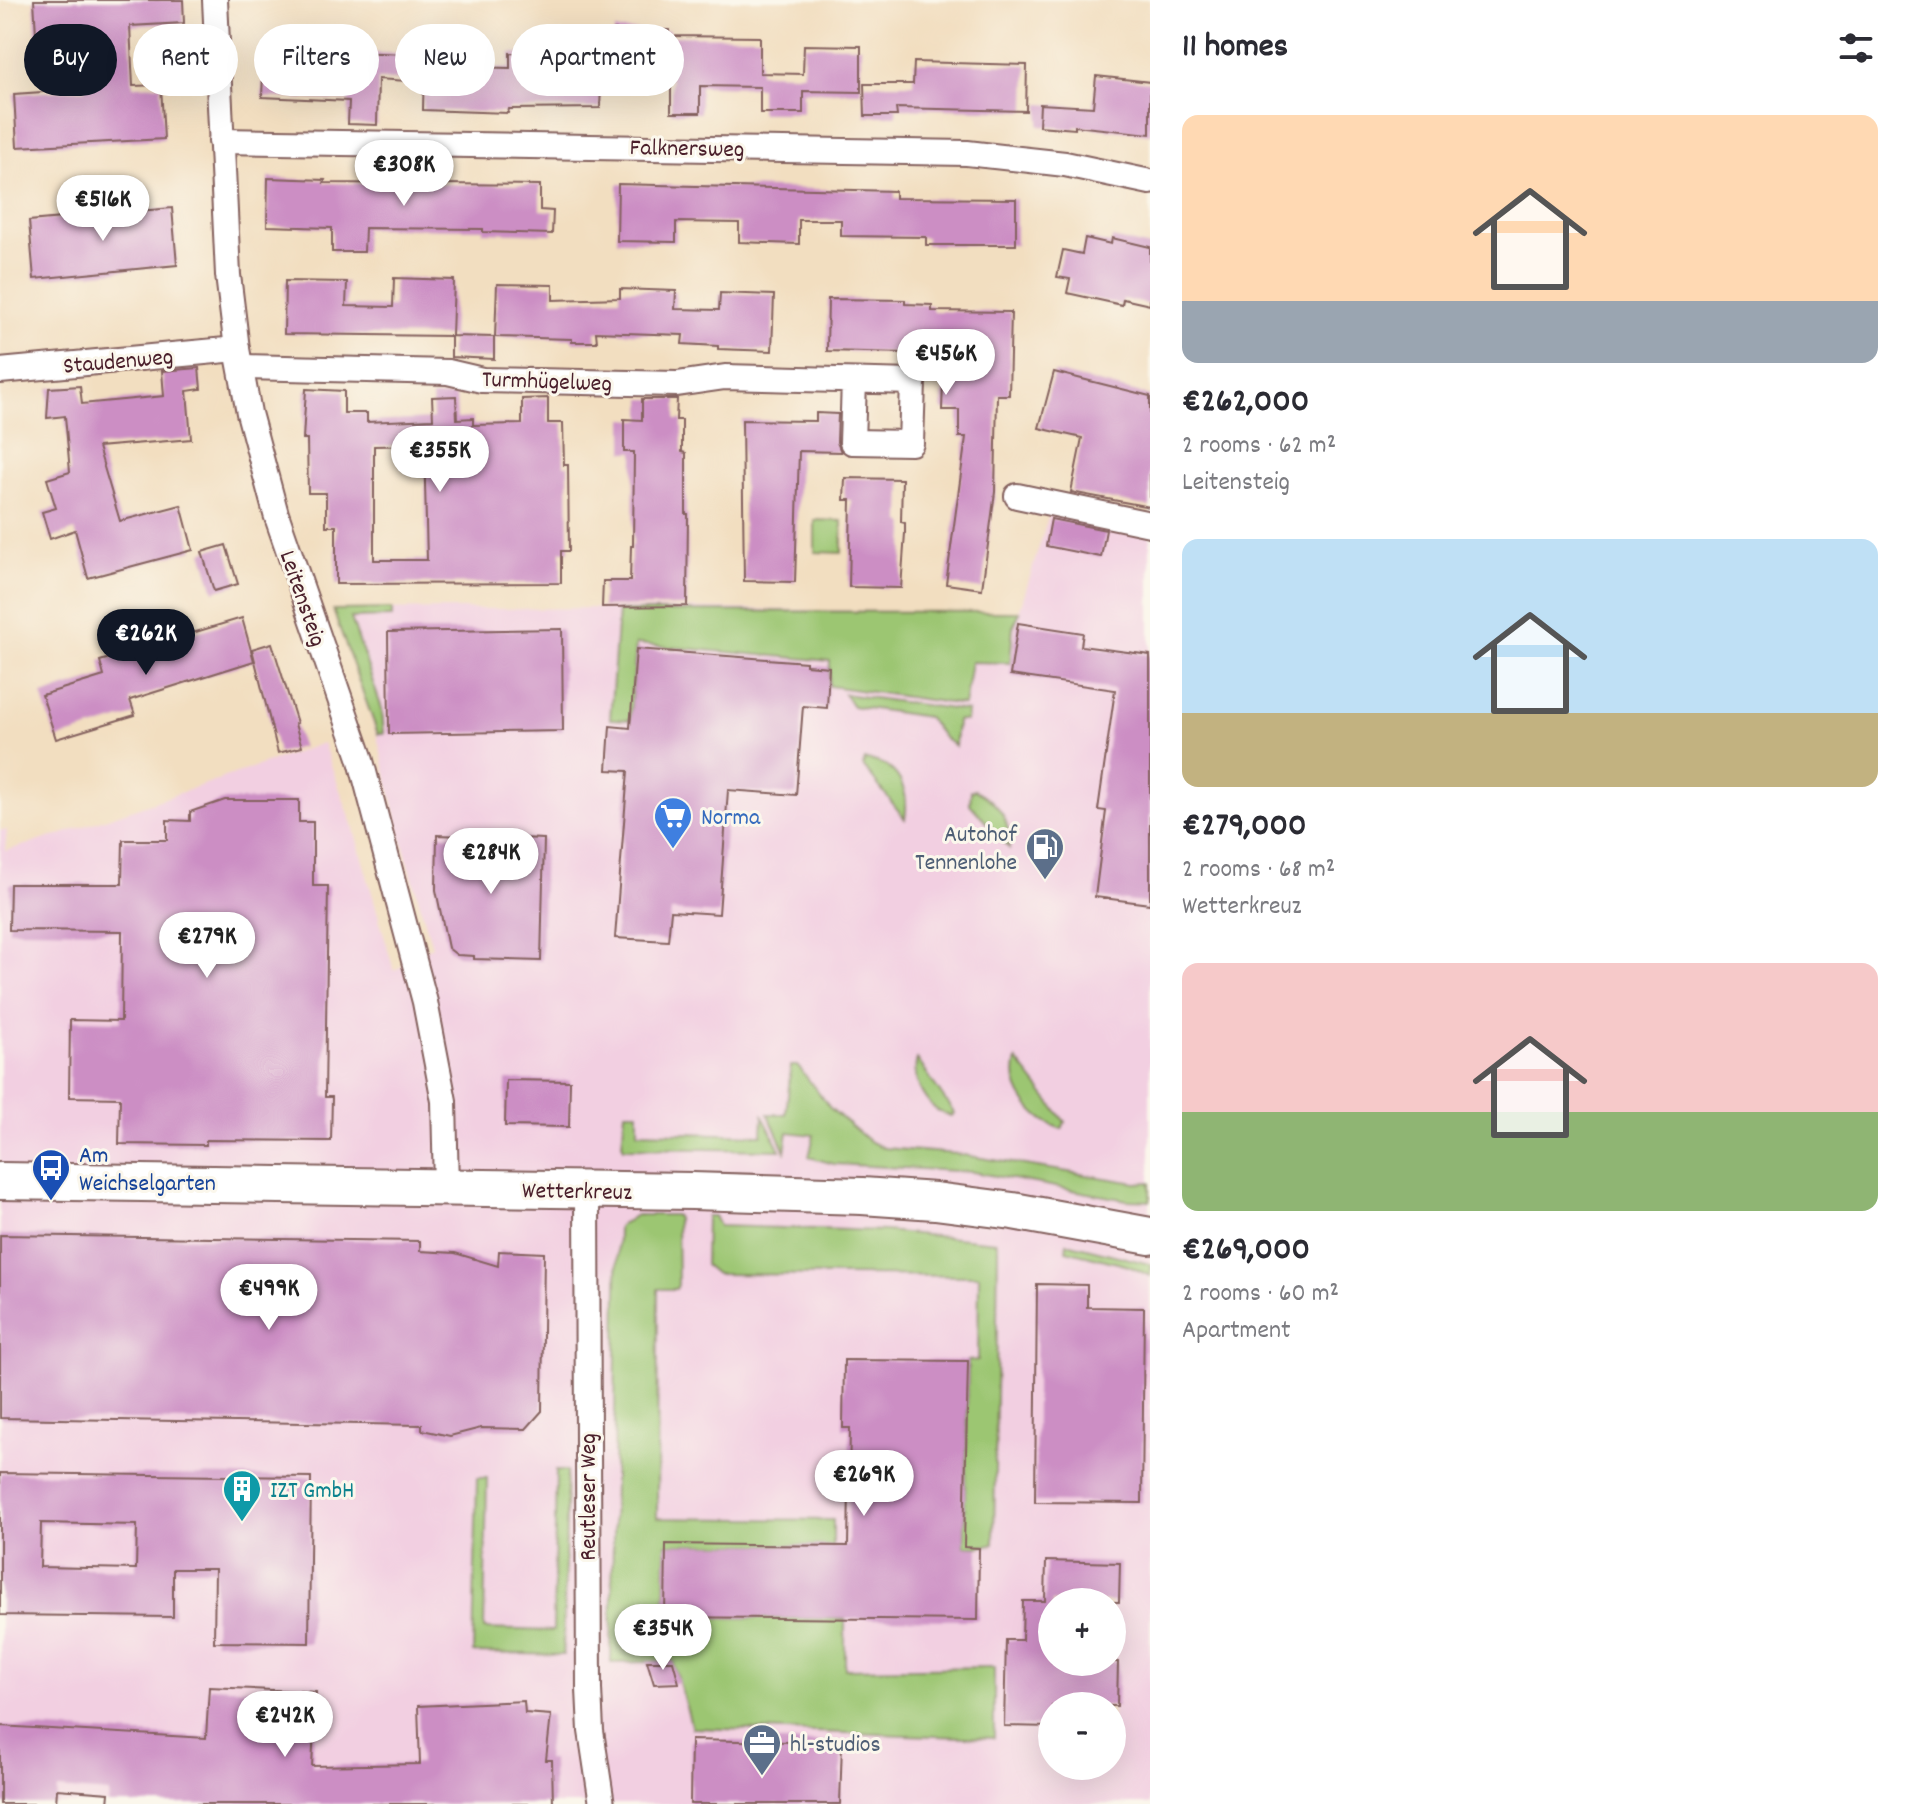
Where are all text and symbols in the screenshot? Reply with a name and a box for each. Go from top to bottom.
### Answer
chip: Buy [24,24,117,96]
chip: Rent [133,24,238,96]
chip: Filters [254,24,379,96]
chip: New [395,24,495,96]
chip: Apartment [511,24,684,96]
text: 11 homes [1182,24,1288,73]
icon: filters [1834,26,1878,70]
street label: Falknersweg [629,132,745,168]
pin: €308K [348,140,460,208]
text: €308K [373,147,435,184]
icon: home [1458,167,1602,311]
pin: €516K [47,175,159,243]
text: €516K [75,182,132,219]
pin: €456K [890,329,1002,397]
text: €456K [915,336,977,373]
street label: Staudenweg [62,341,175,385]
street label: Turmhügelweg [481,364,612,402]
text: €262,000 [1182,379,1309,428]
pin: €355K [384,426,496,494]
text: 2 rooms · 62 m² [1182,428,1336,465]
text: €355K [409,433,471,470]
text: Leitensteig [1182,465,1290,502]
street label: Leitensteig [269,546,333,652]
icon: home [1458,591,1602,735]
pin: €262K [90,609,202,677]
text: €262K [115,616,177,653]
supermarket icon: Norma [652,795,694,850]
place label: Norma [701,802,761,836]
text: €279,000 [1182,803,1306,852]
place label: Autohof Tennenlohe [915,819,1018,881]
fuel station icon: Autohof Tennenlohe [1024,826,1066,881]
pin: €284K [435,828,547,896]
text: €284K [461,835,521,872]
text: 2 rooms · 68 m² [1182,852,1335,889]
text: Wetterkreuz [1182,889,1301,926]
pin: €279K [151,912,263,980]
text: €279K [177,919,237,956]
icon: home [1458,1015,1602,1159]
place label: Am Weichselgarten [79,1140,216,1202]
bus stop icon: Am Weichselgarten [30,1147,72,1202]
street label: Wetterkreuz [522,1175,632,1211]
text: €269,000 [1182,1227,1310,1276]
pin: €499K [213,1264,325,1332]
text: €499K [238,1271,300,1308]
text: 2 rooms · 60 m² [1182,1276,1339,1313]
text: Apartment [1182,1313,1291,1350]
street label: Reutleser Weg [573,1433,607,1561]
pin: €269K [808,1450,920,1518]
text: €269K [833,1457,895,1494]
building icon: IZT GmbH [221,1468,263,1523]
place label: IZT GmbH [270,1475,354,1509]
map controls [1038,1588,1126,1780]
button: + [1038,1588,1126,1676]
pin: €354K [607,1604,719,1672]
text: €354K [633,1611,693,1648]
pin: €242K [229,1691,341,1759]
button: − [1038,1692,1126,1780]
text: €242K [255,1698,315,1735]
office icon: hl-studios [741,1722,783,1777]
place label: hl-studios [790,1729,881,1763]

